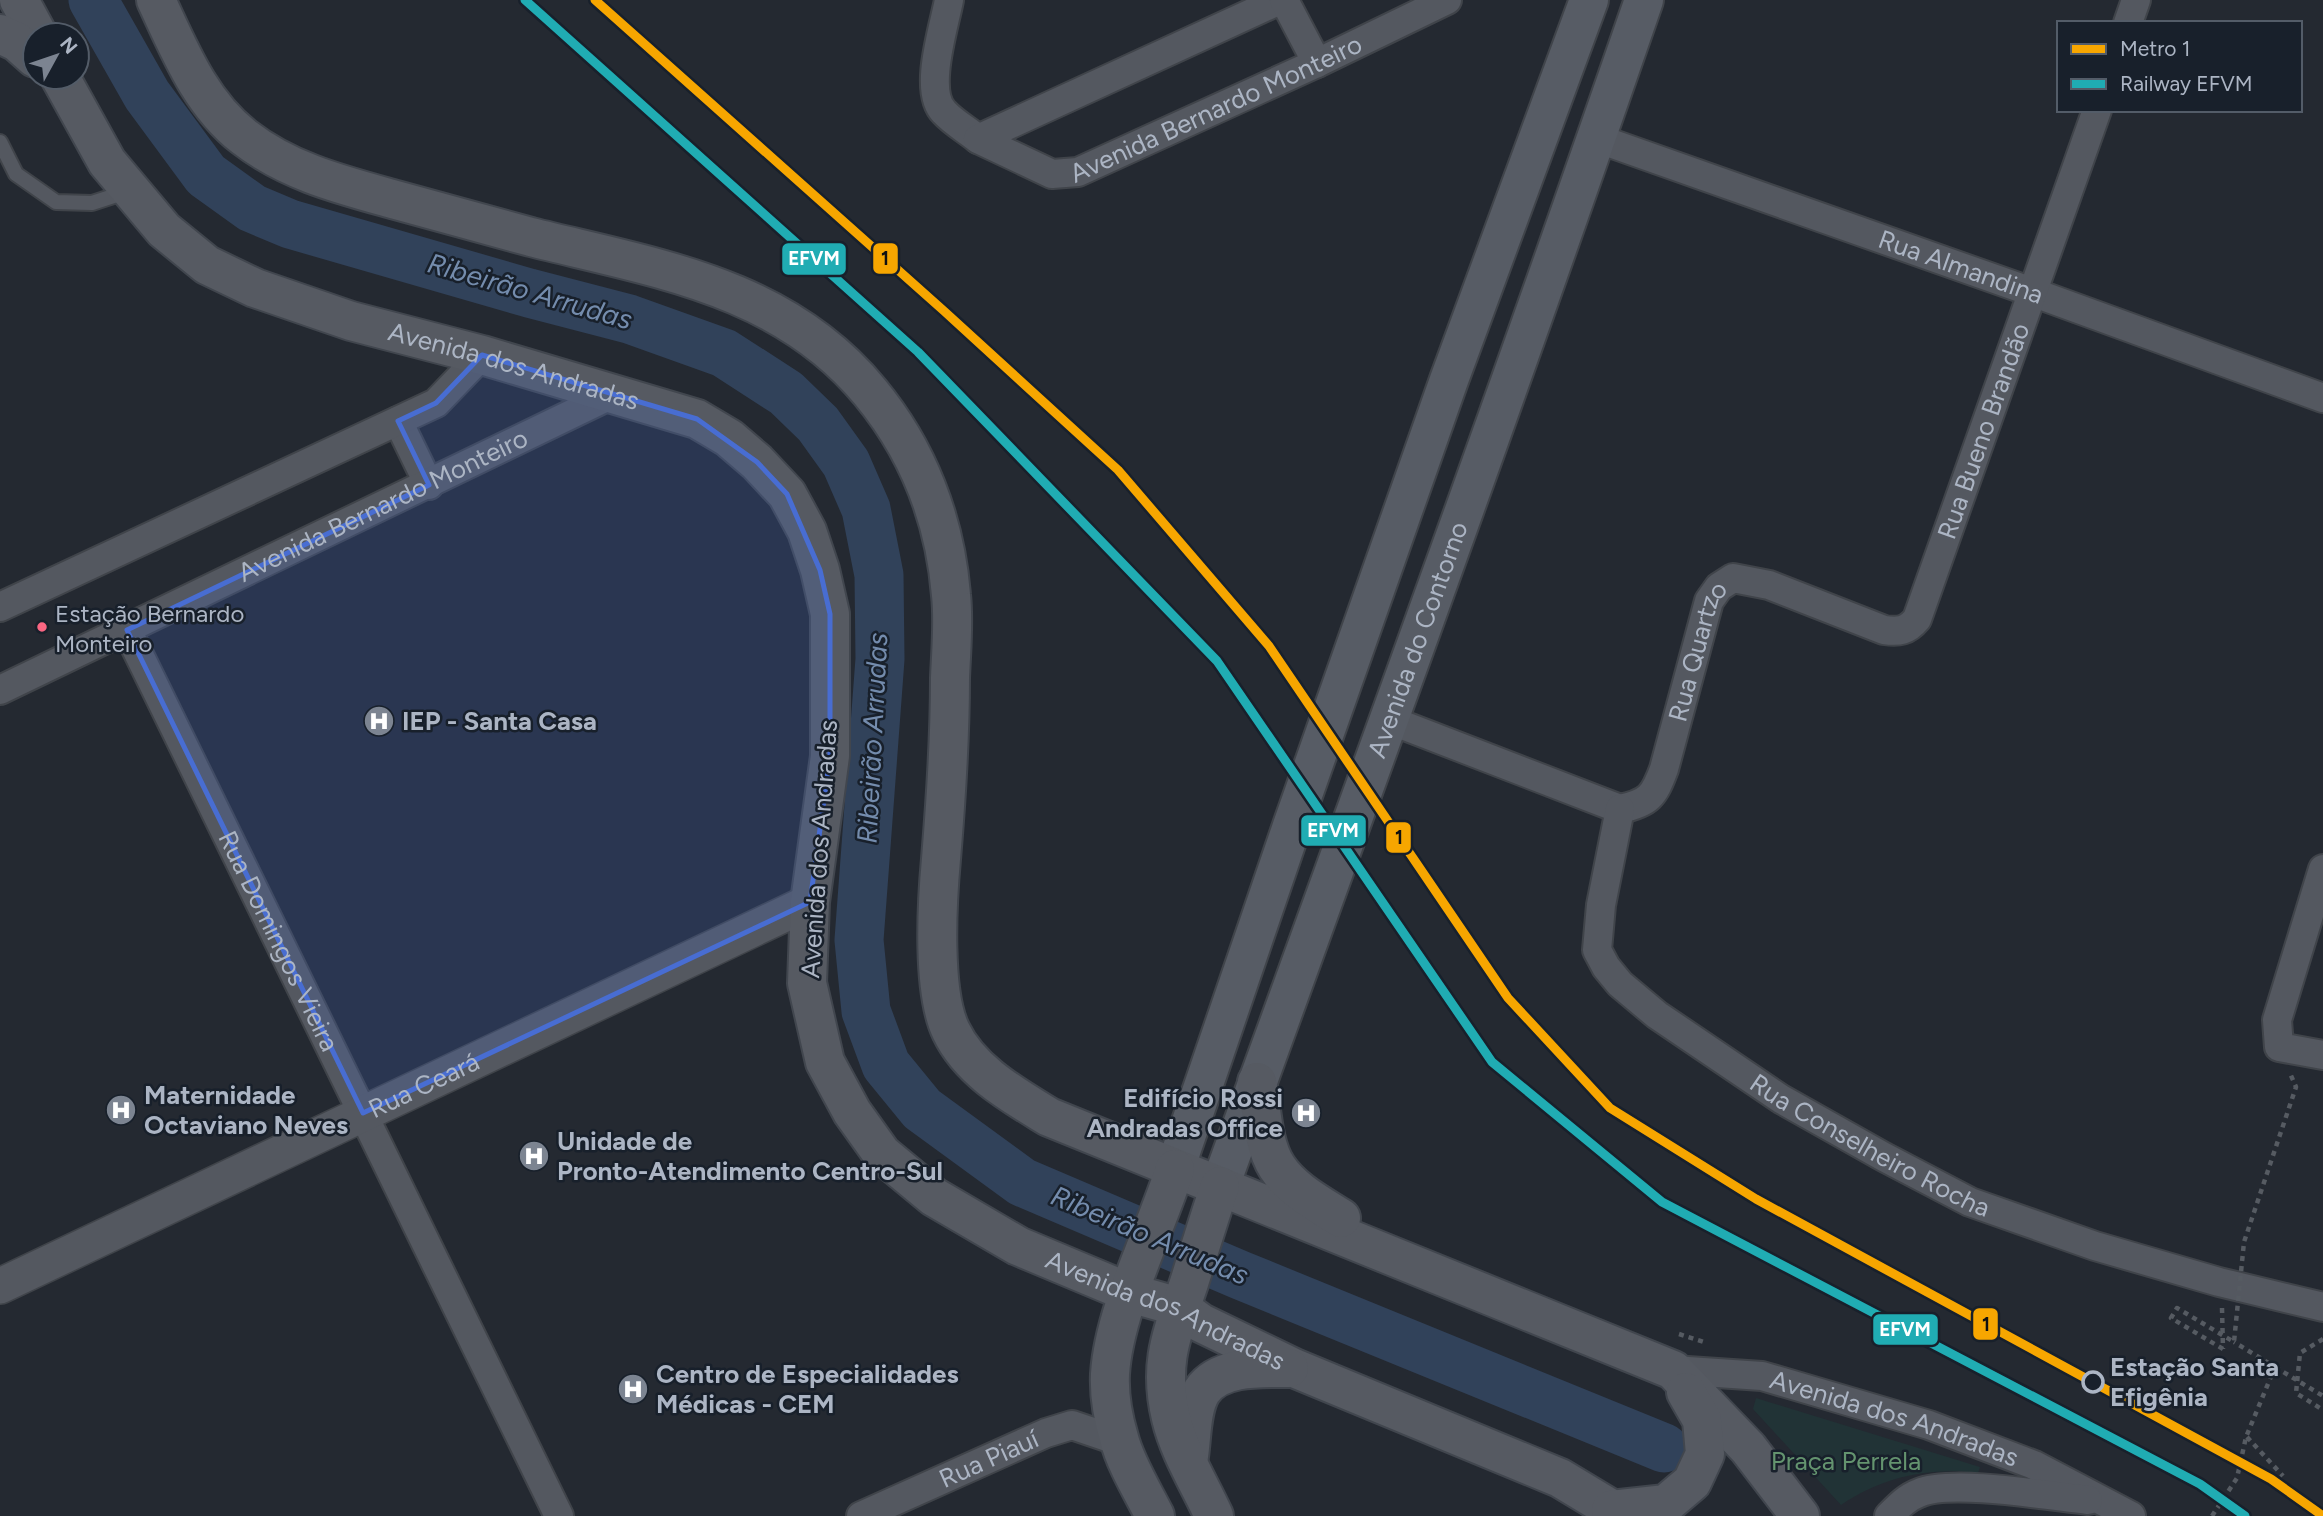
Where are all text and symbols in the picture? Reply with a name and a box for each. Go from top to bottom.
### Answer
north arrow [21,21,91,91]
legend [2057,21,2302,112]
street label: Avenida Bernardo Monteiro [1065,28,1367,190]
text: N [55,32,82,58]
text: Metro 1 [2120,36,2190,61]
text: Railway EFVM [2120,71,2253,96]
street label: Rua Almandina [1874,223,2048,311]
line badge: EFVM [781,242,847,276]
line badge: 1 [872,242,899,275]
water label: Ribeirão Arrudas [424,246,636,336]
text: EFVM [788,247,840,270]
text: 1 [881,247,889,270]
street label: Avenida dos Andradas [385,315,643,417]
street label: Rua Bueno Brandão [1931,319,2036,543]
street label: Avenida Bernardo Monteiro [233,422,533,589]
street label: Avenida do Contorno [1360,517,1475,762]
street label: Rua Quartzo [1661,575,1734,725]
place label: Estação Bernardo Monteiro [55,599,244,658]
marker: Estação Bernardo Monteiro [35,620,49,634]
water label: Ribeirão Arrudas [849,632,895,844]
hospital icon: IEP - Santa Casa [362,704,396,738]
place label: IEP - Santa Casa [402,705,597,737]
street label: Avenida dos Andradas [794,719,844,979]
line badge: EFVM [1300,814,1367,847]
text: EFVM [1307,819,1359,842]
line badge: 1 [1385,821,1412,854]
street label: Rua Domingos Vieira [211,825,346,1057]
text: 1 [1395,826,1403,849]
street label: Rua Ceará [363,1045,484,1125]
street label: Rua Conselheiro Rocha [1744,1067,1994,1224]
place label: Maternidade Octaviano Neves [144,1079,348,1141]
place label: Edifício Rossi Andradas Office [1087,1082,1283,1144]
hospital icon: Maternidade Octaviano Neves [104,1093,138,1127]
hospital icon: Edifício Rossi Andradas Office [1289,1096,1323,1130]
place label: Unidade de Pronto-Atendimento Centro-Sul [557,1125,943,1187]
hospital icon: Unidade de Pronto-Atendimento Centro-Sul [517,1139,551,1173]
water label: Ribeirão Arrudas [1046,1178,1254,1292]
street label: Avenida dos Andradas [1041,1244,1290,1377]
line badge: 1 [1972,1307,1999,1341]
line badge: EFVM [1872,1313,1939,1346]
text: 1 [1982,1313,1990,1336]
text: EFVM [1879,1318,1931,1341]
place label: Estação Santa Efigênia [2110,1351,2279,1413]
place label: Centro de Especialidades Médicas - CEM [656,1358,959,1420]
street label: Avenida dos Andradas [1766,1363,2023,1474]
marker: Estação Santa Efigênia [2082,1371,2104,1393]
hospital icon: Centro de Especialidades Médicas - CEM [616,1372,650,1406]
street label: Rua Piauí [934,1422,1044,1495]
park label: Praça Perrela [1771,1445,1921,1477]

